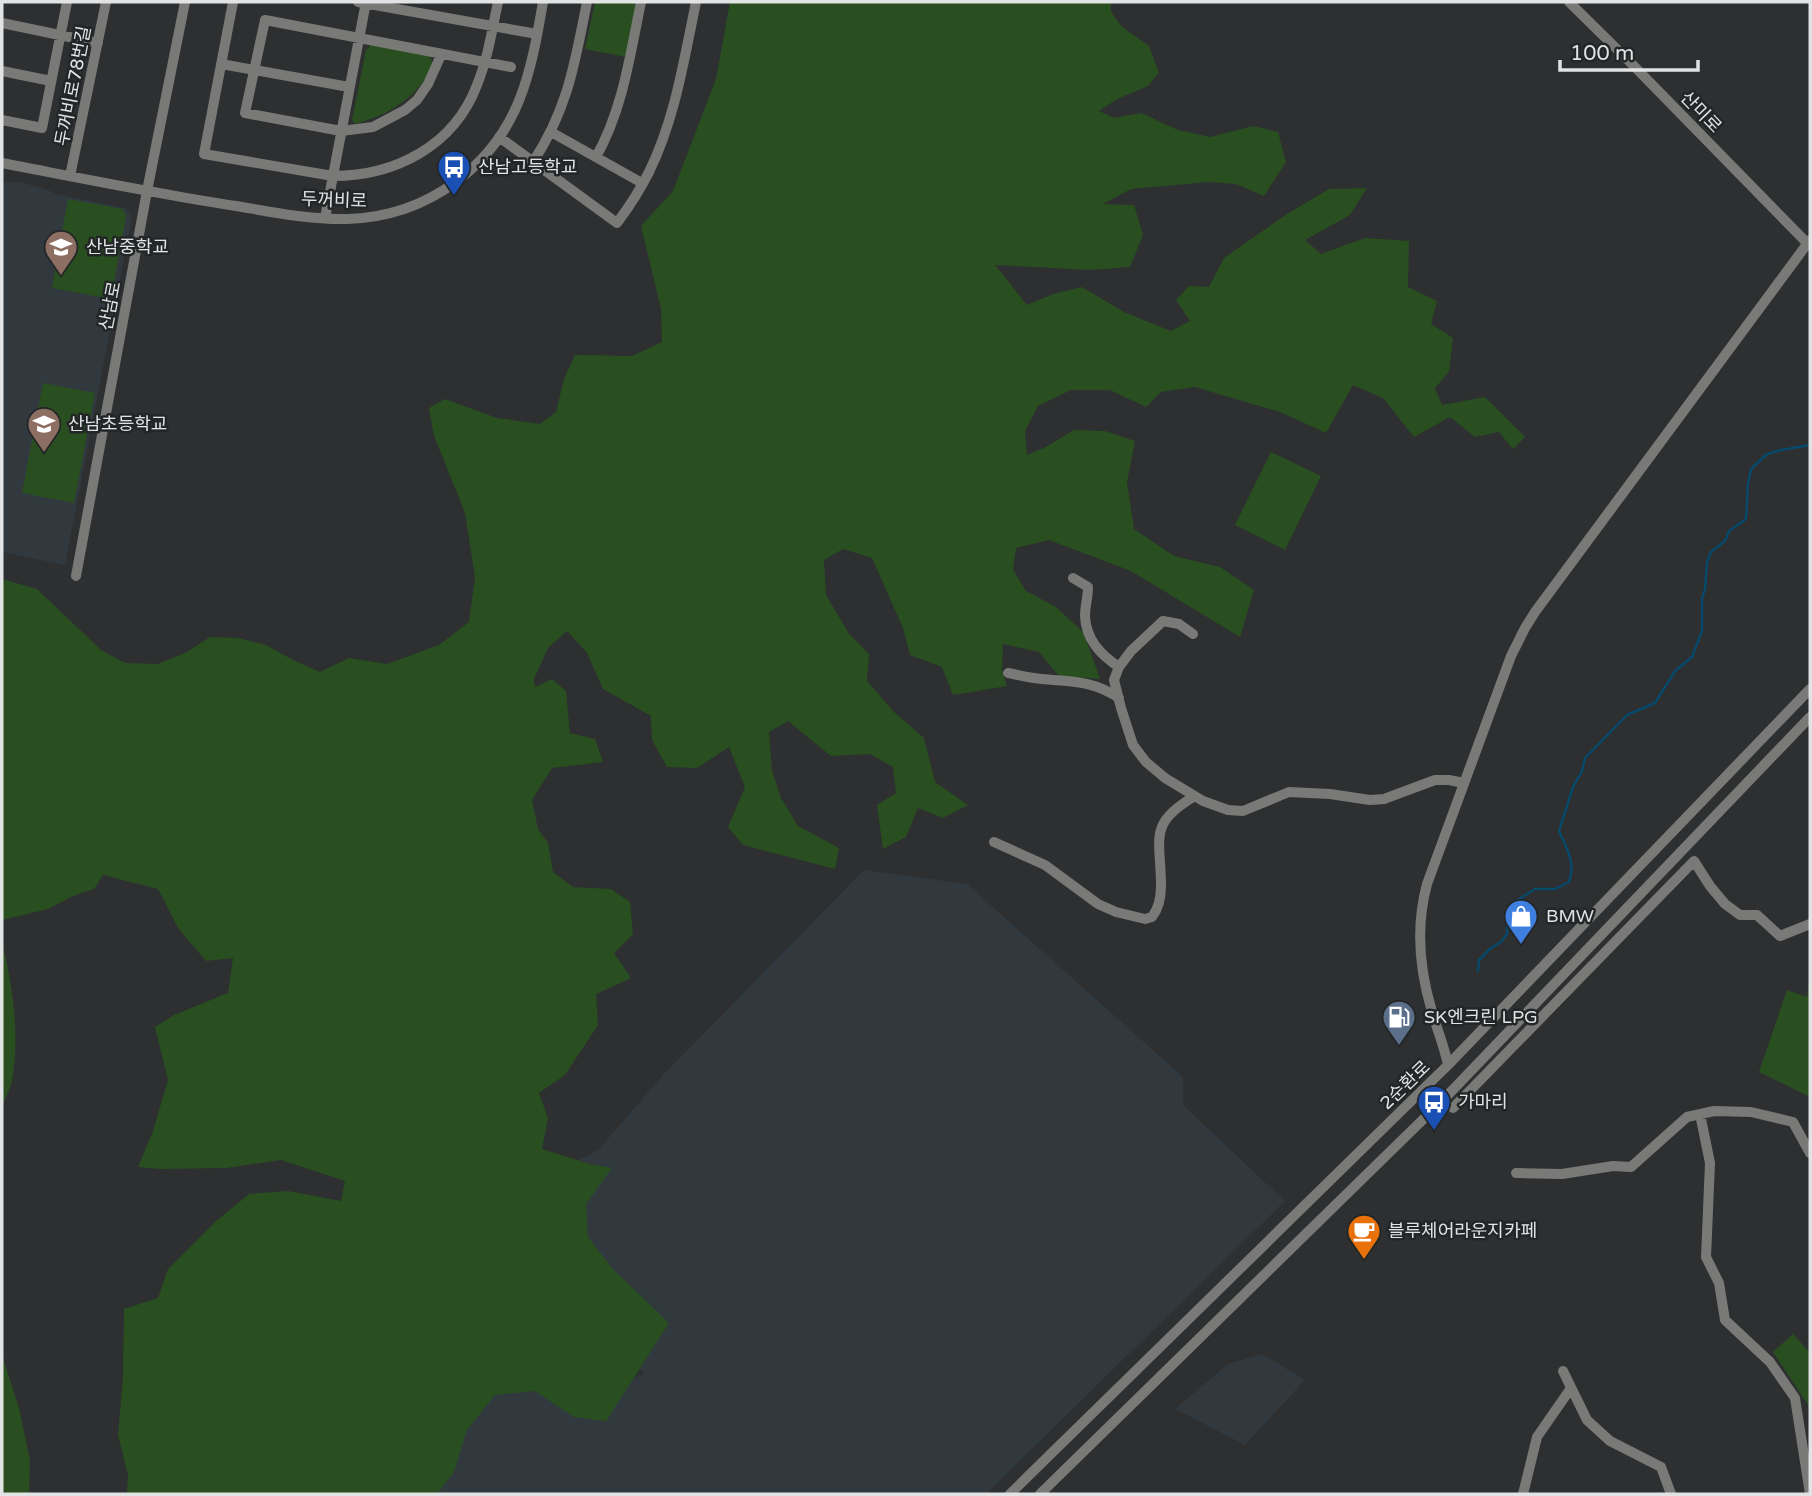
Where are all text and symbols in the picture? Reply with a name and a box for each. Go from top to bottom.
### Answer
street label: 두꺼비로78번길 [51,24,95,148]
scale bar [1560,28,1698,72]
text: 100 m [1570,41,1634,66]
street label: 산미로 [1676,86,1726,138]
bus stop icon: 산남고등학교 [435,148,473,197]
place label: 산남고등학교 [478,156,577,178]
street label: 두꺼비로 [301,188,367,212]
school or university icon: 산남중학교 [42,228,80,277]
place label: 산남중학교 [86,236,169,258]
street label: 산남로 [94,280,126,332]
school or university icon: 산남초등학교 [25,405,63,454]
place label: 산남초등학교 [68,413,167,435]
shop icon: BMW [1502,897,1540,946]
place label: BMW [1546,905,1594,927]
fuel station icon: SK엔크린 LPG [1380,998,1418,1047]
place label: SK엔크린 LPG [1424,1006,1538,1028]
street label: 2순환로 [1375,1056,1435,1114]
bus stop icon: 가마리 [1415,1083,1453,1132]
place label: 가마리 [1458,1091,1508,1113]
cafe icon: 블루체어라운지카페 [1345,1212,1383,1261]
place label: 블루체어라운지카페 [1388,1220,1537,1242]

